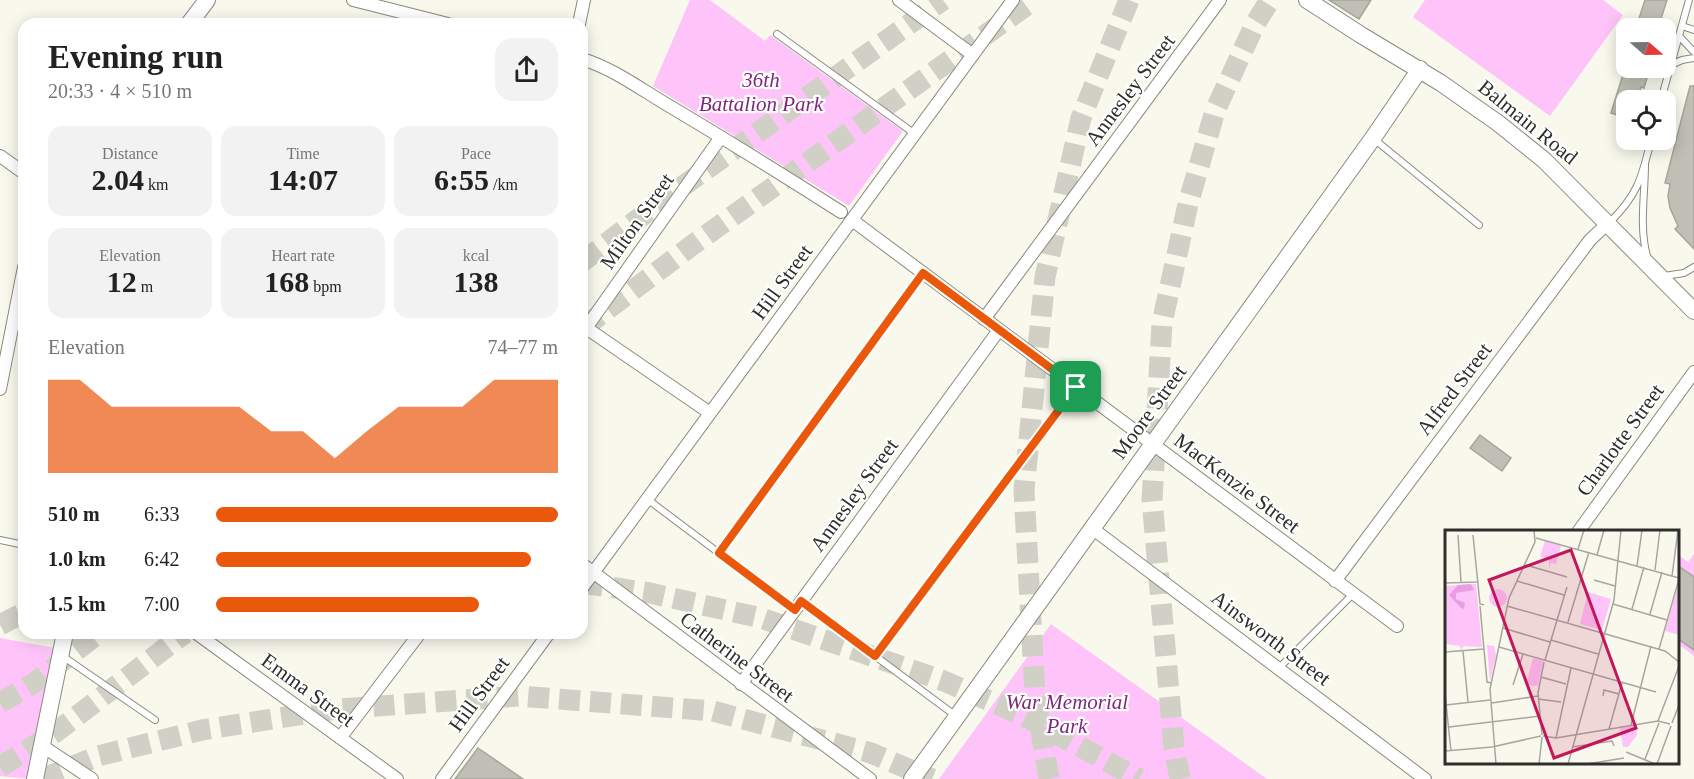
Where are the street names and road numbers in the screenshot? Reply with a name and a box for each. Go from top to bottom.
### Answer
street label: Annesley Street [1080,29,1180,151]
street label: Balmain Road [1474,75,1583,170]
street label: Milton Street [595,168,679,274]
street label: Hill Street [747,240,817,324]
street label: Alfred Street [1412,338,1496,440]
street label: Moore Street [1107,360,1191,464]
street label: Charlotte Street [1571,379,1669,501]
street label: MacKenzie Street [1169,428,1305,538]
street label: Annesley Street [805,434,903,556]
street label: Ainsworth Street [1207,585,1335,691]
street label: Catherine Street [676,607,799,708]
street label: Emma Street [257,648,359,732]
street label: Hill Street [444,652,514,736]

